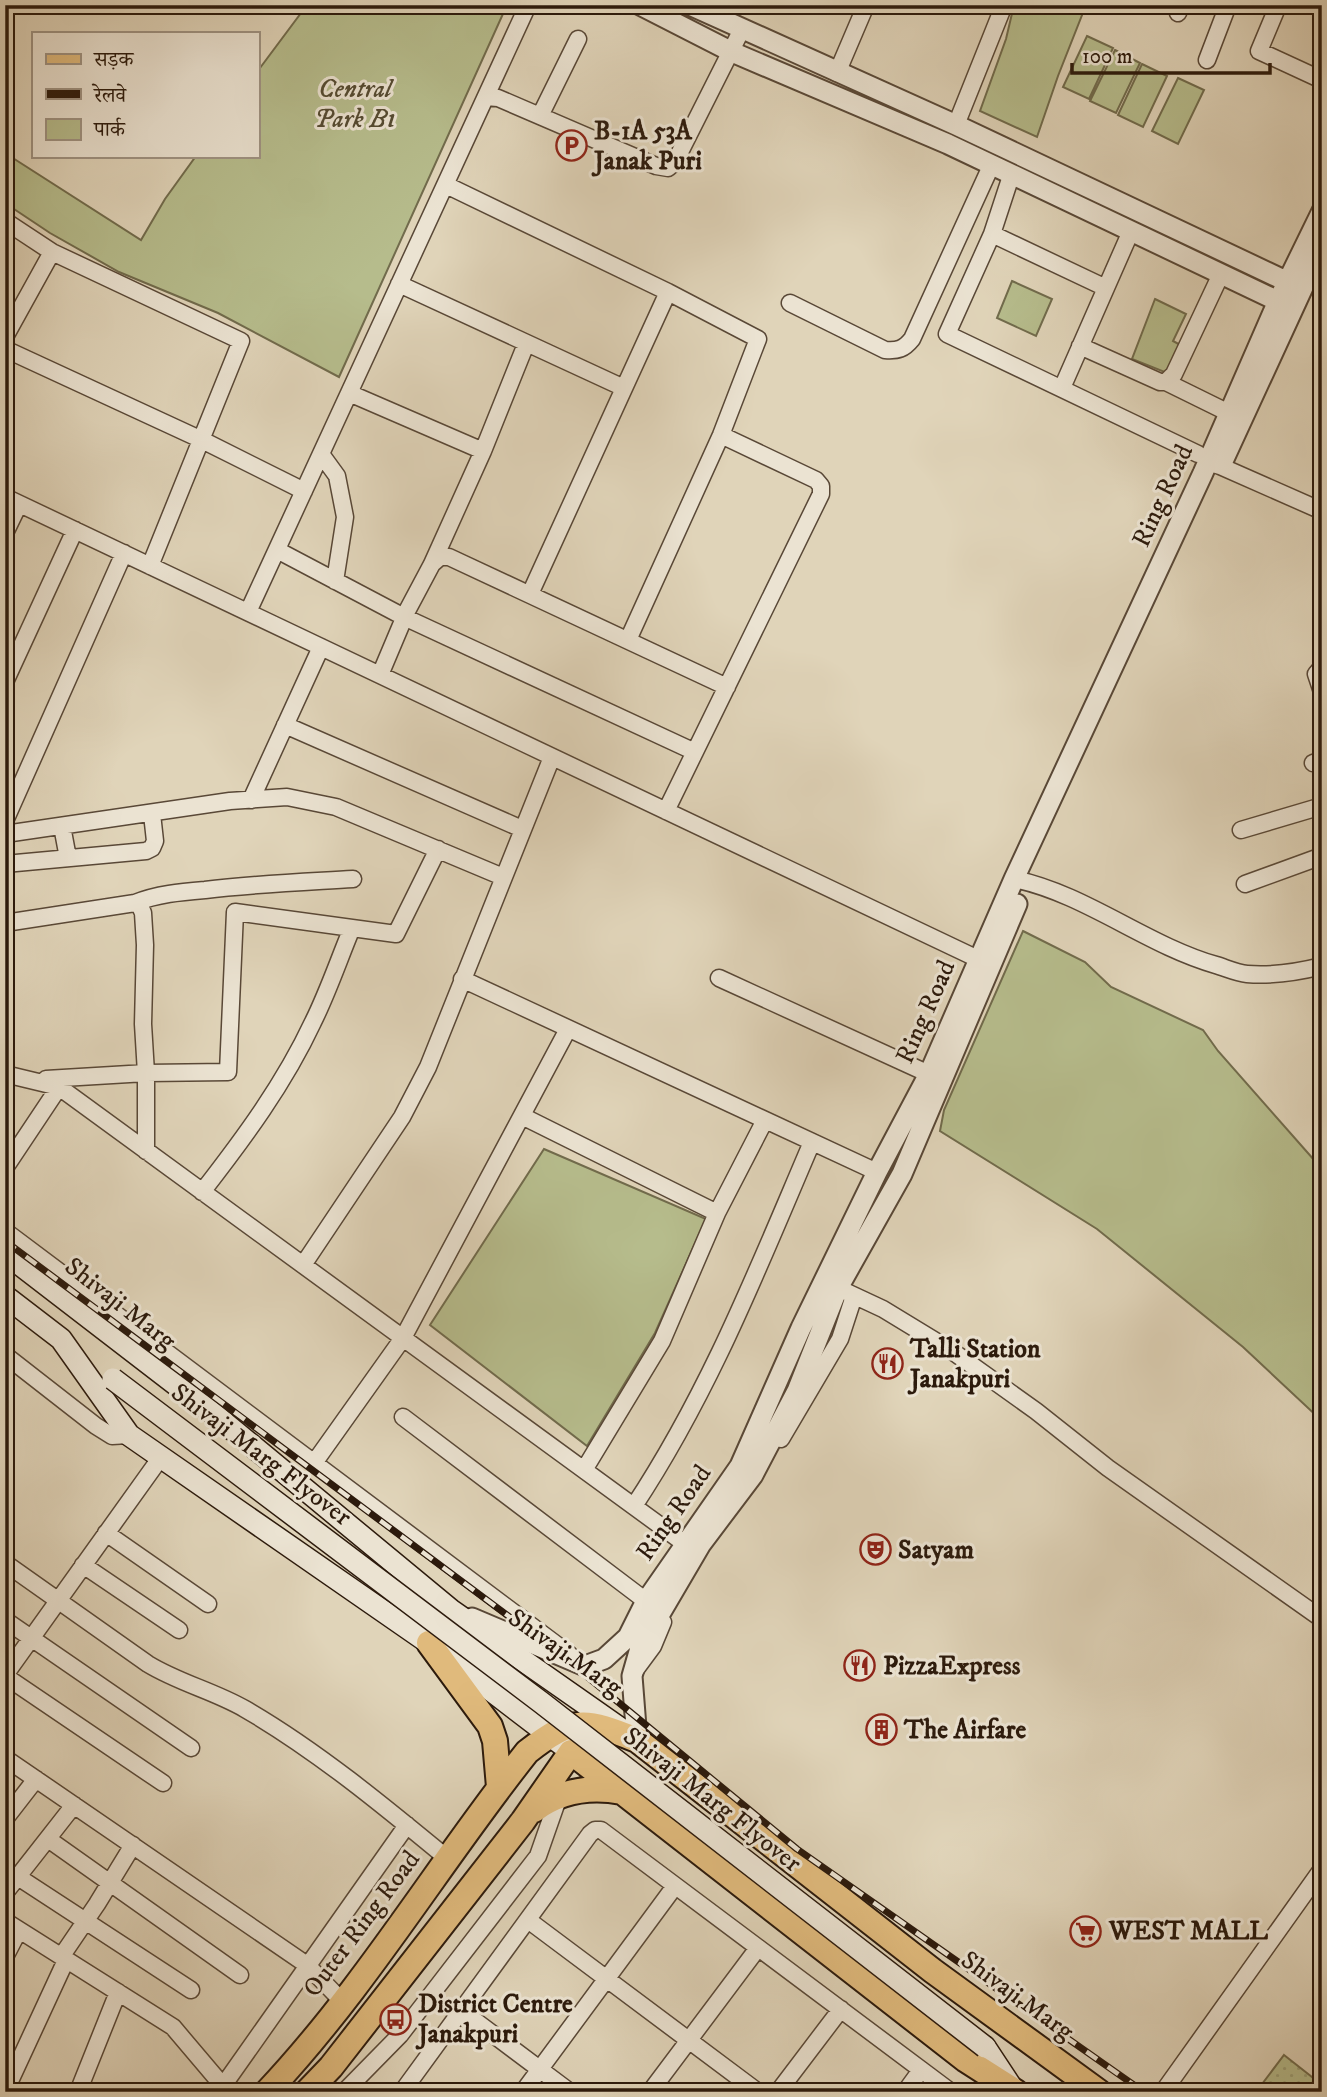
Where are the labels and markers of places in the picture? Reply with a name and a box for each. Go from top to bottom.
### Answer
place label: B-1A 53A Janak Puri [591,115,702,178]
parking icon: B-1A 53A Janak Puri [554,129,588,163]
place label: Talli Station Janakpuri [907,1333,1041,1396]
restaurant icon: Talli Station Janakpuri [870,1347,904,1381]
theatre icon: Satyam [858,1533,892,1567]
place label: Satyam [898,1534,974,1567]
restaurant icon: PizzaExpress [843,1649,877,1683]
place label: PizzaExpress [883,1650,1021,1683]
building icon: The Airfare [864,1713,898,1747]
place label: The Airfare [903,1714,1027,1747]
supermarket icon: WEST MALL [1069,1914,1103,1948]
place label: WEST MALL [1108,1915,1268,1948]
place label: District Centre Janakpuri [415,1988,573,2051]
bus stop icon: District Centre Janakpuri [378,2002,412,2036]

